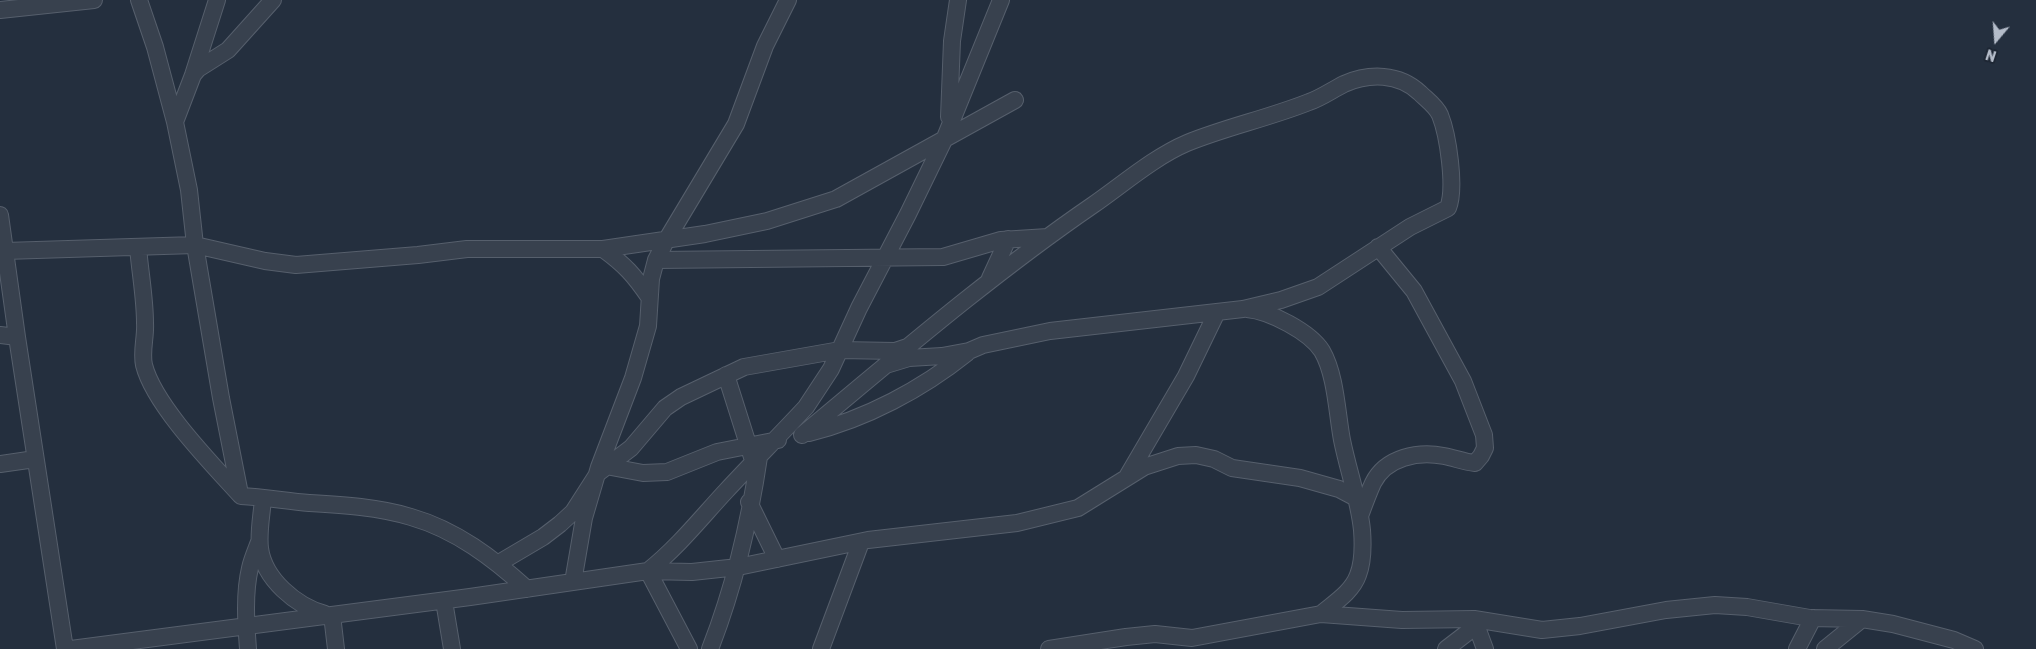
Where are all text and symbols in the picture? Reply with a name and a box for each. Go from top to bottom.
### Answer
north arrow [1971,15,2021,65]
text: N [1984,45,1999,64]

